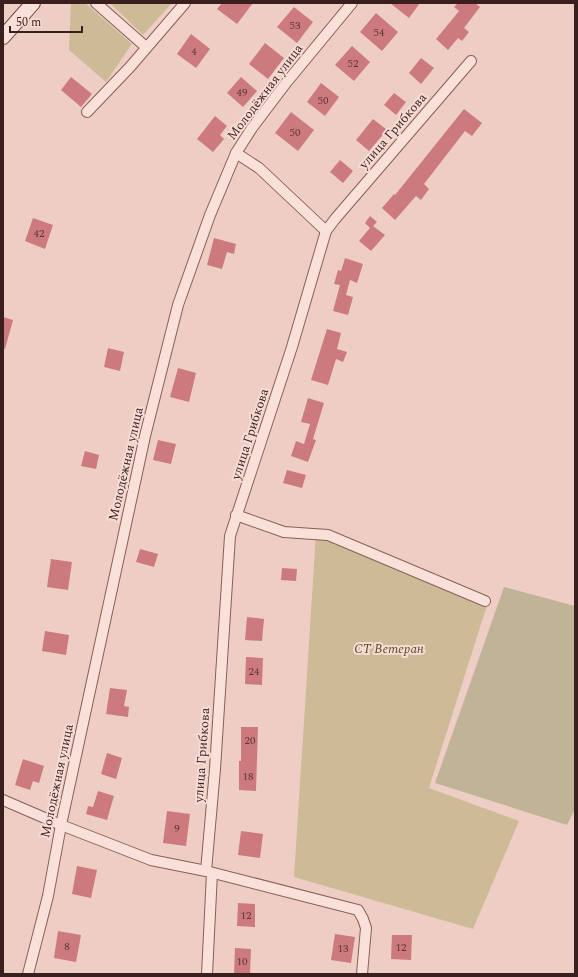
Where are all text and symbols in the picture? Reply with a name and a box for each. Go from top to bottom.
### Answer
scale bar [10,8,82,34]
text: 50 m [16,13,41,32]
house number: 53 [290,17,301,34]
house number: 54 [374,24,385,41]
street label: Молодёжная улица [222,39,308,144]
house number: 4 [191,43,197,60]
house number: 52 [348,55,359,72]
house number: 49 [237,84,248,101]
street label: улица Грибкова [354,88,432,174]
house number: 50 [318,92,329,109]
house number: 50 [290,124,301,141]
house number: 42 [34,225,45,242]
street label: улица Грибкова [226,385,274,483]
street label: Молодёжная улица [103,405,149,523]
park label: СТ Ветеран [354,639,424,659]
house number: 24 [249,663,260,680]
street label: улица Грибкова [189,706,215,804]
street label: Молодёжная улица [35,722,79,840]
house number: 20 [245,732,256,749]
house number: 18 [243,768,254,785]
house number: 9 [174,820,180,837]
house number: 12 [241,907,252,924]
house number: 8 [64,938,70,955]
house number: 12 [396,939,407,956]
house number: 13 [338,940,349,957]
house number: 10 [237,953,248,970]

